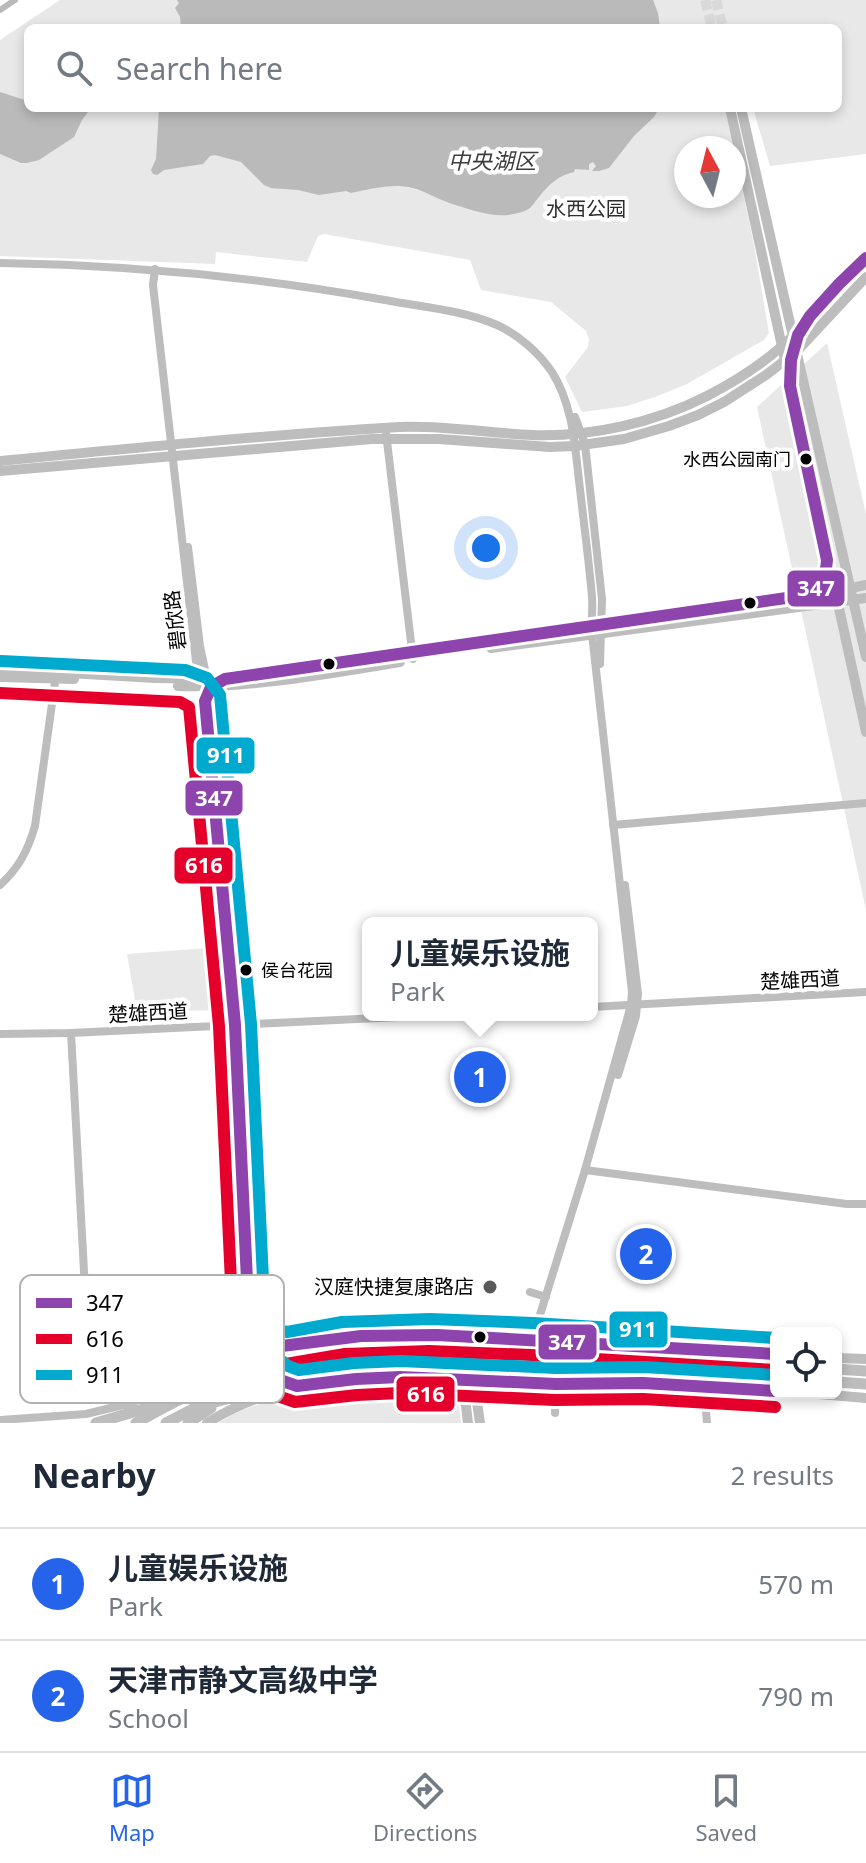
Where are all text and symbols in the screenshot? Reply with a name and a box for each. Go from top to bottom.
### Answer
search box [24,24,842,112]
icon: search [52,46,96,90]
text: Search here [116,48,283,89]
north arrow [674,136,746,208]
water label: 中央湖区 [448,145,539,175]
park label: 水西公园 [546,195,626,222]
place label: 水西公园南门 [683,447,791,471]
marker: 水西公园南门 [798,451,814,467]
your location [466,528,506,568]
line badge: 347 [786,569,846,608]
text: 347 [797,572,835,602]
street label: 碧欣路 [157,589,192,651]
unlabelled marker [742,595,758,611]
unlabelled marker [321,656,337,672]
line badge: 911 [195,736,256,775]
text: 911 [207,739,245,769]
line badge: 347 [184,779,244,817]
text: 347 [195,782,233,812]
line badge: 616 [173,846,234,885]
text: 616 [185,849,223,879]
popup [362,917,598,1021]
text: 儿童娱乐设施 [390,932,570,973]
place label: 侯台花园 [261,958,333,982]
marker: 侯台花园 [238,962,254,978]
street label: 楚雄西道 [759,964,841,995]
text: Park [390,973,445,1009]
street label: 楚雄西道 [107,997,189,1028]
pin: 1 [454,1047,506,1107]
pin: 2 [620,1224,672,1284]
place label: 汉庭快捷复康路店 [314,1273,474,1300]
legend [20,1275,284,1403]
marker: 汉庭快捷复康路店 [481,1278,499,1296]
text: 347 [86,1287,124,1317]
line badge: 911 [608,1310,669,1349]
text: 911 [619,1313,657,1343]
text: 616 [86,1323,124,1353]
line badge: 347 [537,1323,598,1361]
text: 347 [548,1326,586,1356]
map controls [770,1327,842,1399]
button: locate [770,1327,842,1399]
unlabelled marker [472,1329,488,1345]
text: 911 [86,1359,124,1389]
line badge: 616 [395,1375,456,1413]
text: 616 [407,1378,445,1408]
text: Nearby [32,1452,156,1498]
text: 2 results [730,1457,834,1493]
text: 儿童娱乐设施 [108,1547,288,1588]
text: 1 [51,1566,65,1602]
text: 570 m [758,1566,834,1602]
text: Park [108,1588,163,1624]
text: 天津市静文高级中学 [108,1659,378,1700]
text: 2 [51,1678,65,1714]
text: 790 m [758,1678,834,1714]
text: School [108,1700,189,1736]
tab: Map [109,1769,155,1847]
tab: Directions [373,1769,477,1847]
tab: Saved [695,1769,757,1847]

